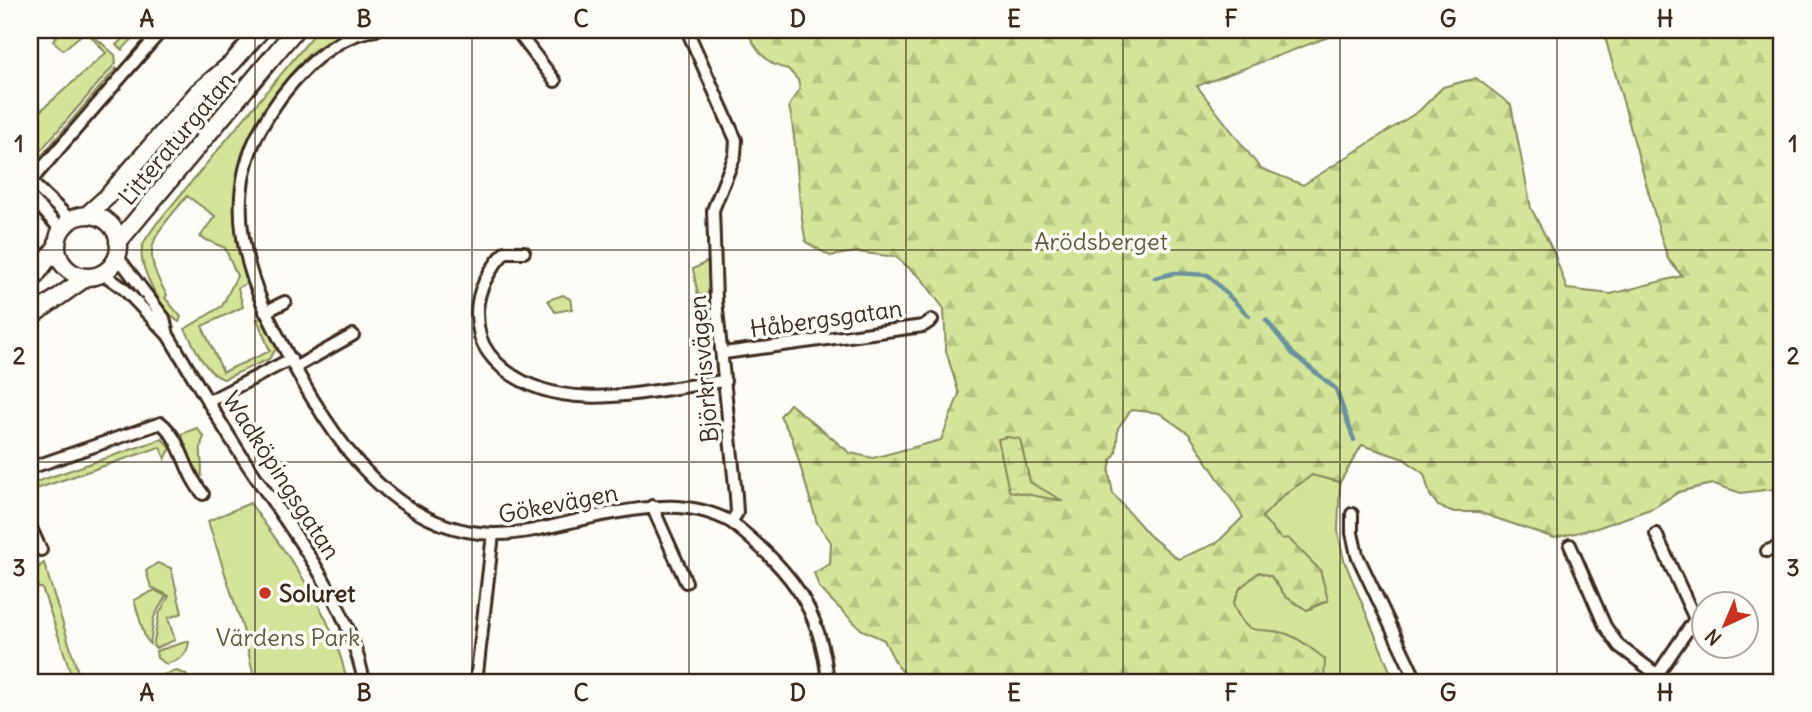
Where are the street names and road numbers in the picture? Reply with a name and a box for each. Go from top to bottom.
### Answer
street label: Litteraturgatan [111,65,241,211]
street label: Håbergsgatan [748,292,904,344]
street label: Björkrisvägen [682,294,724,444]
street label: Wadköpingsgatan [216,385,348,565]
street label: Gökevägen [496,477,620,529]

